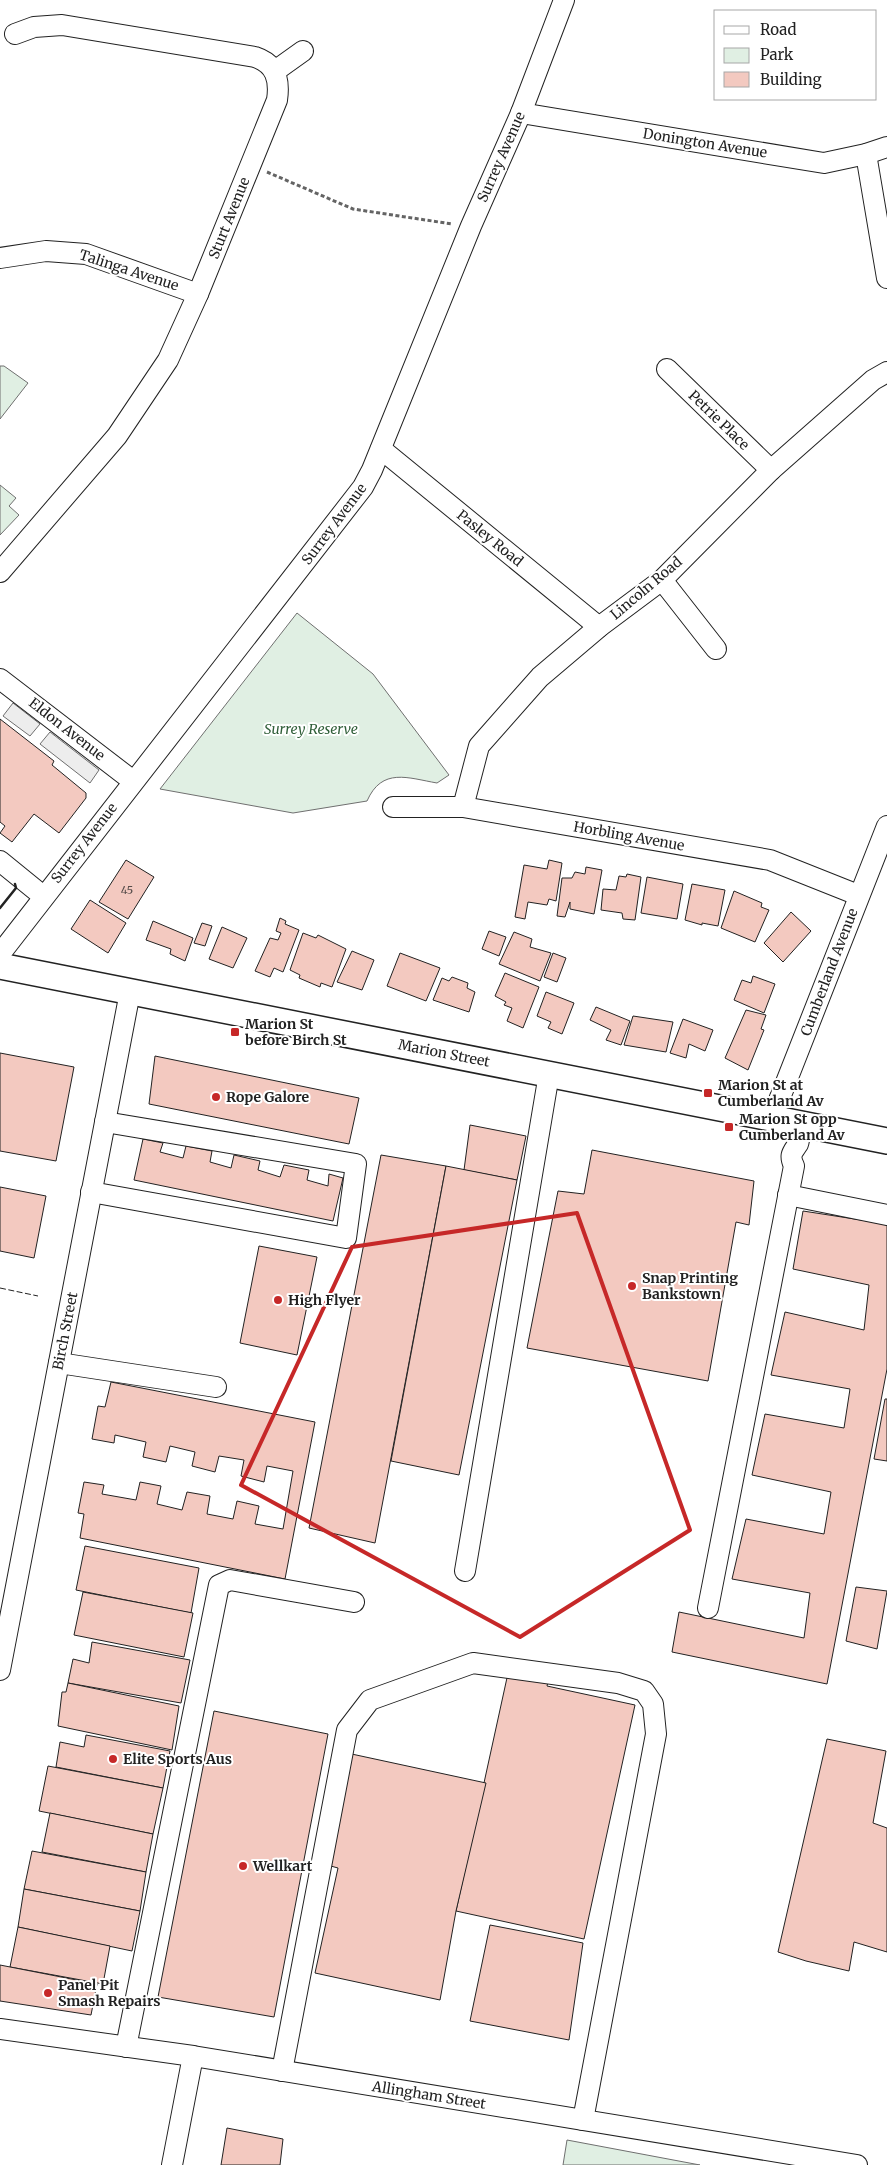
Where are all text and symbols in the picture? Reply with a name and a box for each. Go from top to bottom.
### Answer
legend [714,10,877,100]
text: Road [760,20,796,39]
text: Park [760,45,794,64]
text: Building [760,70,822,89]
street label: Surrey Avenue [473,109,529,205]
street label: Donington Avenue [642,124,768,162]
street label: Sturt Avenue [204,174,254,262]
street label: Talinga Avenue [77,245,181,295]
street label: Petrie Place [685,386,753,454]
street label: Surrey Avenue [298,480,370,568]
street label: Pasley Road [453,506,527,571]
street label: Lincoln Road [606,552,686,623]
street label: Eldon Avenue [25,694,109,764]
park label: Surrey Reserve [264,720,358,738]
street label: Surrey Avenue [47,799,121,887]
street label: Horbling Avenue [572,817,686,855]
house number: 45 [121,883,133,897]
street label: Cumberland Avenue [796,906,862,1038]
place label: Marion St before Birch St [245,1015,347,1049]
marker: Marion St before Birch St [229,1026,241,1038]
street label: Marion Street [397,1035,492,1071]
place label: Marion St at Cumberland Av [718,1076,824,1110]
marker: Marion St at Cumberland Av [702,1087,714,1099]
place label: Rope Galore [226,1088,310,1106]
marker: Rope Galore [210,1091,222,1103]
place label: Marion St opp Cumberland Av [739,1110,845,1144]
marker: Marion St opp Cumberland Av [723,1121,735,1133]
place label: Snap Printing Bankstown [642,1269,738,1303]
marker: Snap Printing Bankstown [626,1280,638,1292]
street label: Birch Street [49,1290,81,1372]
place label: High Flyer [288,1291,361,1309]
marker: High Flyer [272,1294,284,1306]
place label: Elite Sports Aus [123,1750,232,1768]
marker: Elite Sports Aus [107,1753,119,1765]
place label: Wellkart [252,1857,313,1875]
marker: Wellkart [237,1860,249,1872]
place label: Panel Pit Smash Repairs [58,1976,161,2010]
marker: Panel Pit Smash Repairs [42,1987,54,1999]
street label: Allingham Street [370,2077,488,2113]

